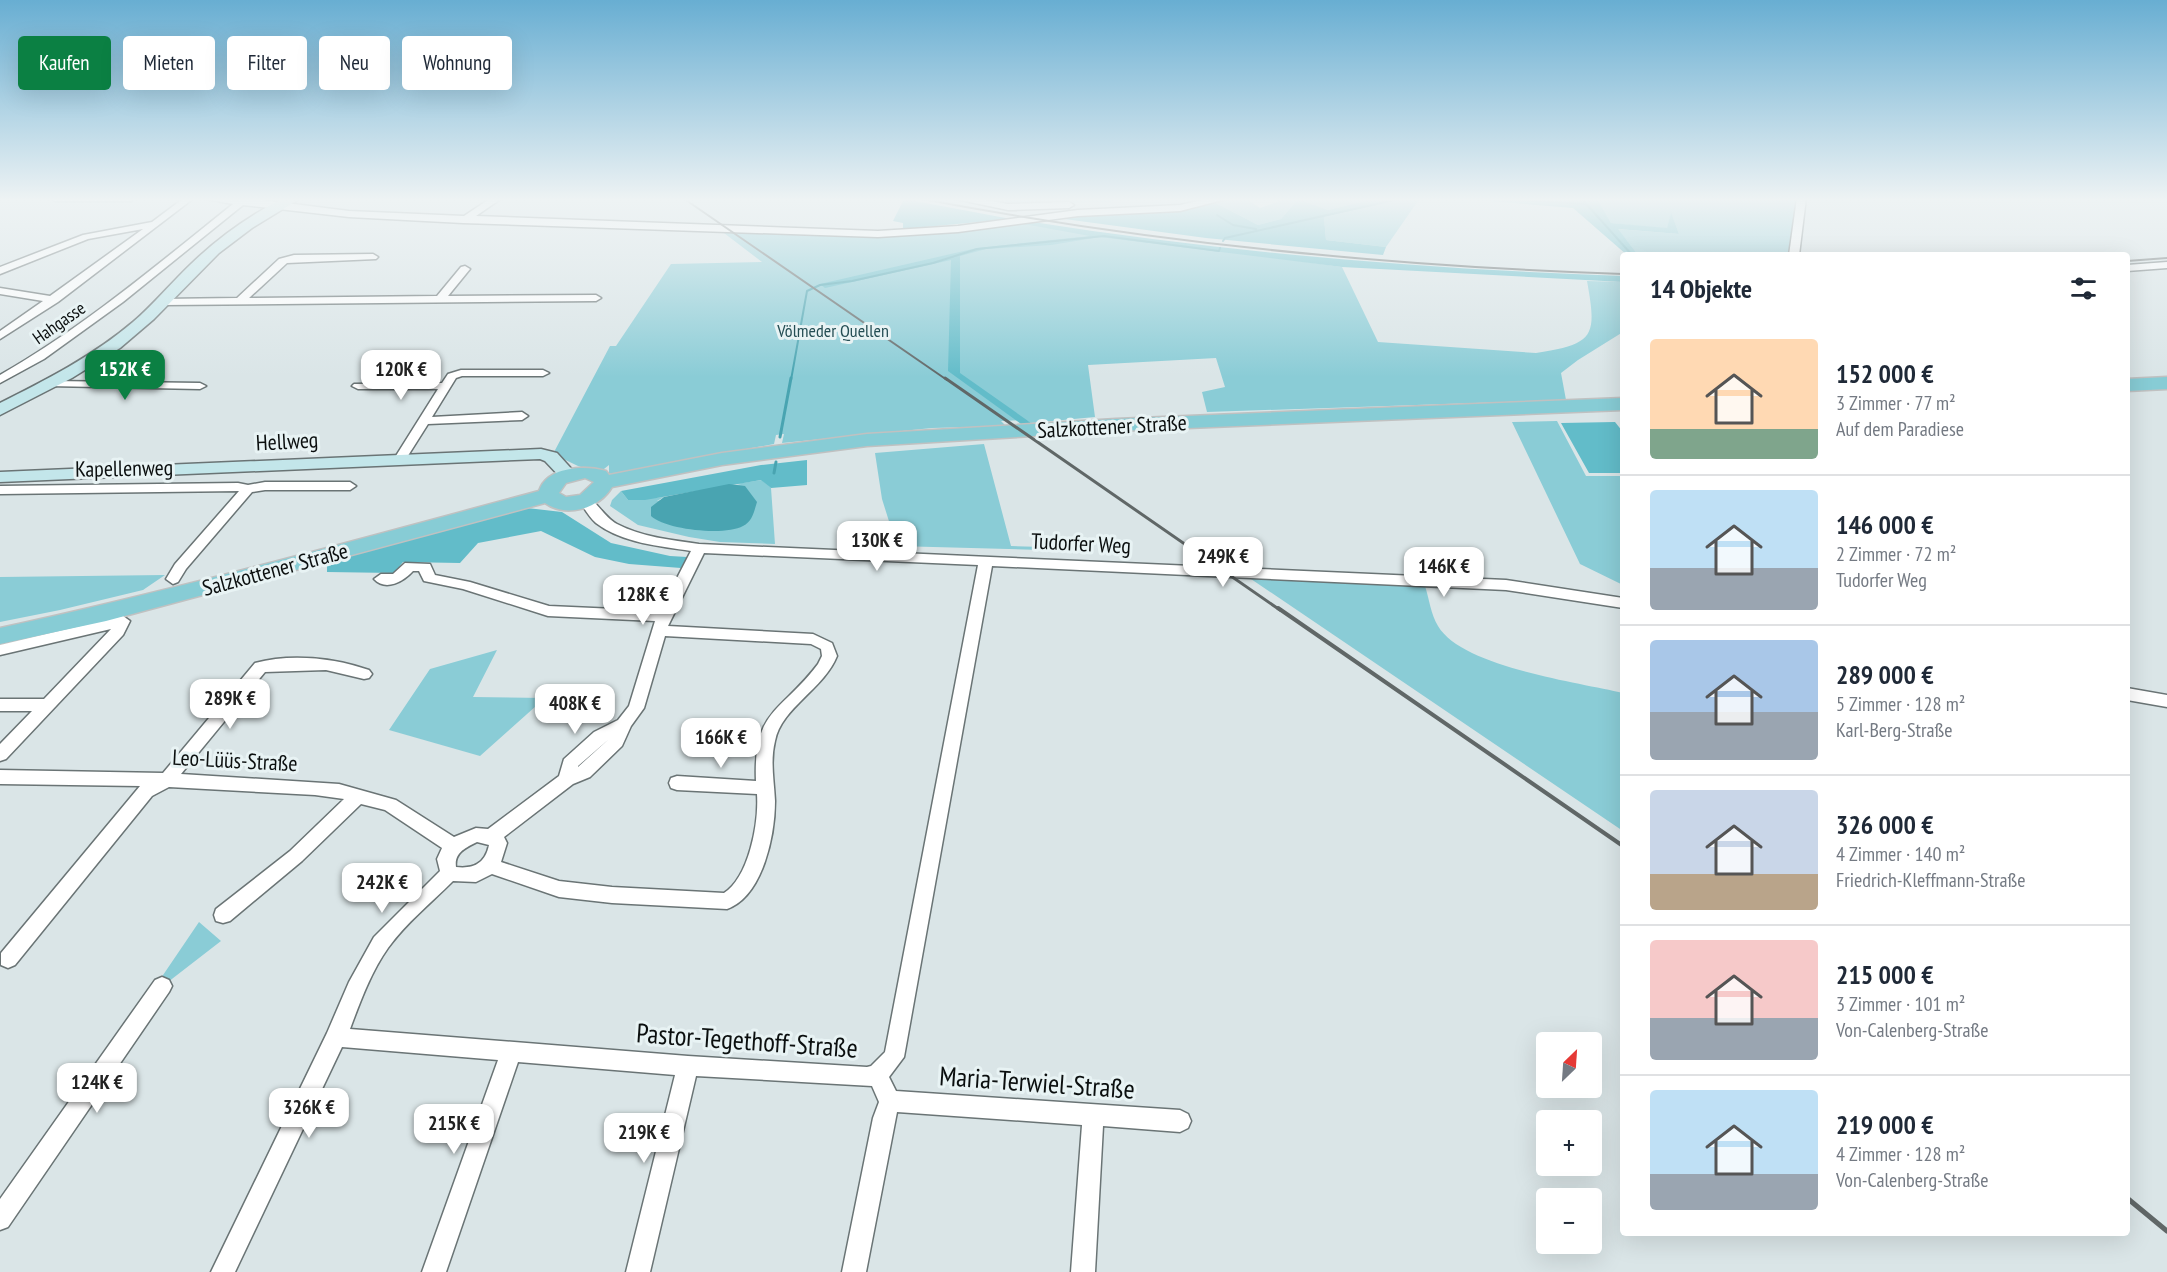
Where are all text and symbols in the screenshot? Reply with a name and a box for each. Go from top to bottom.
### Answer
chip: Kaufen [18,36,111,90]
chip: Mieten [123,36,215,90]
chip: Filter [227,36,307,90]
chip: Neu [319,36,390,90]
chip: Wohnung [402,36,512,90]
text: 14 Objekte [1650,272,1752,305]
icon: filters [2067,272,2100,305]
street label: Hahgasse [28,296,90,349]
park label: Völmeder Quellen [776,319,889,342]
pin: 152K € [76,350,174,401]
pin: 120K € [352,350,450,401]
text: 152K € [99,356,151,382]
text: 120K € [375,356,427,382]
text: 152 000 € [1836,357,1934,390]
icon: home [1698,363,1770,435]
text: 3 Zimmer · 77 m² [1836,390,1956,416]
street label: Salzkottener Straße [1037,408,1187,444]
text: Auf dem Paradiese [1836,416,1964,442]
street label: Hellweg [255,425,319,457]
street label: Kapellenweg [75,453,173,483]
text: 146 000 € [1836,508,1934,541]
icon: home [1698,514,1770,586]
pin: 130K € [828,521,926,572]
street label: Tudorfer Weg [1030,526,1132,560]
text: 130K € [851,527,903,553]
street label: Salzkottener Straße [199,536,351,602]
pin: 249K € [1174,537,1272,588]
text: 2 Zimmer · 72 m² [1836,541,1956,567]
text: 249K € [1197,543,1249,569]
pin: 146K € [1395,547,1493,598]
text: 146K € [1418,553,1470,579]
text: Tudorfer Weg [1836,567,1927,593]
pin: 128K € [594,575,692,626]
text: 128K € [617,581,669,607]
text: 289 000 € [1836,658,1934,691]
icon: home [1698,664,1770,736]
pin: 289K € [181,679,279,730]
pin: 408K € [526,684,624,735]
text: 289K € [204,685,256,711]
text: 408K € [549,690,601,716]
text: 5 Zimmer · 128 m² [1836,691,1965,717]
text: Karl-Berg-Straße [1836,717,1953,743]
pin: 166K € [672,718,770,769]
text: 166K € [695,724,747,750]
street label: Leo-Lüüs-Straße [172,743,298,777]
text: 326 000 € [1836,808,1934,841]
icon: home [1698,814,1770,886]
text: 4 Zimmer · 140 m² [1836,841,1965,867]
pin: 242K € [333,863,431,914]
text: Friedrich-Kleffmann-Straße [1836,867,2026,893]
text: 242K € [356,869,408,895]
text: 215 000 € [1836,958,1934,991]
icon: home [1698,964,1770,1036]
text: 3 Zimmer · 101 m² [1836,991,1965,1017]
street label: Pastor-Tegethoff-Straße [635,1015,859,1065]
text: Von-Calenberg-Straße [1836,1017,1989,1043]
north arrow [1536,1032,1602,1098]
map controls [1536,1032,1602,1254]
street label: Maria-Terwiel-Straße [938,1058,1136,1106]
pin: 124K € [48,1063,146,1114]
text: 124K € [71,1069,123,1095]
pin: 326K € [260,1088,358,1139]
text: 326K € [283,1094,335,1120]
pin: 215K € [405,1104,503,1155]
text: 219 000 € [1836,1108,1934,1141]
text: 215K € [428,1110,480,1136]
button: + [1536,1110,1602,1176]
pin: 219K € [595,1113,693,1164]
icon: home [1698,1114,1770,1186]
text: 219K € [618,1119,670,1145]
text: 4 Zimmer · 128 m² [1836,1141,1965,1167]
text: Von-Calenberg-Straße [1836,1167,1989,1193]
button: − [1536,1188,1602,1254]

